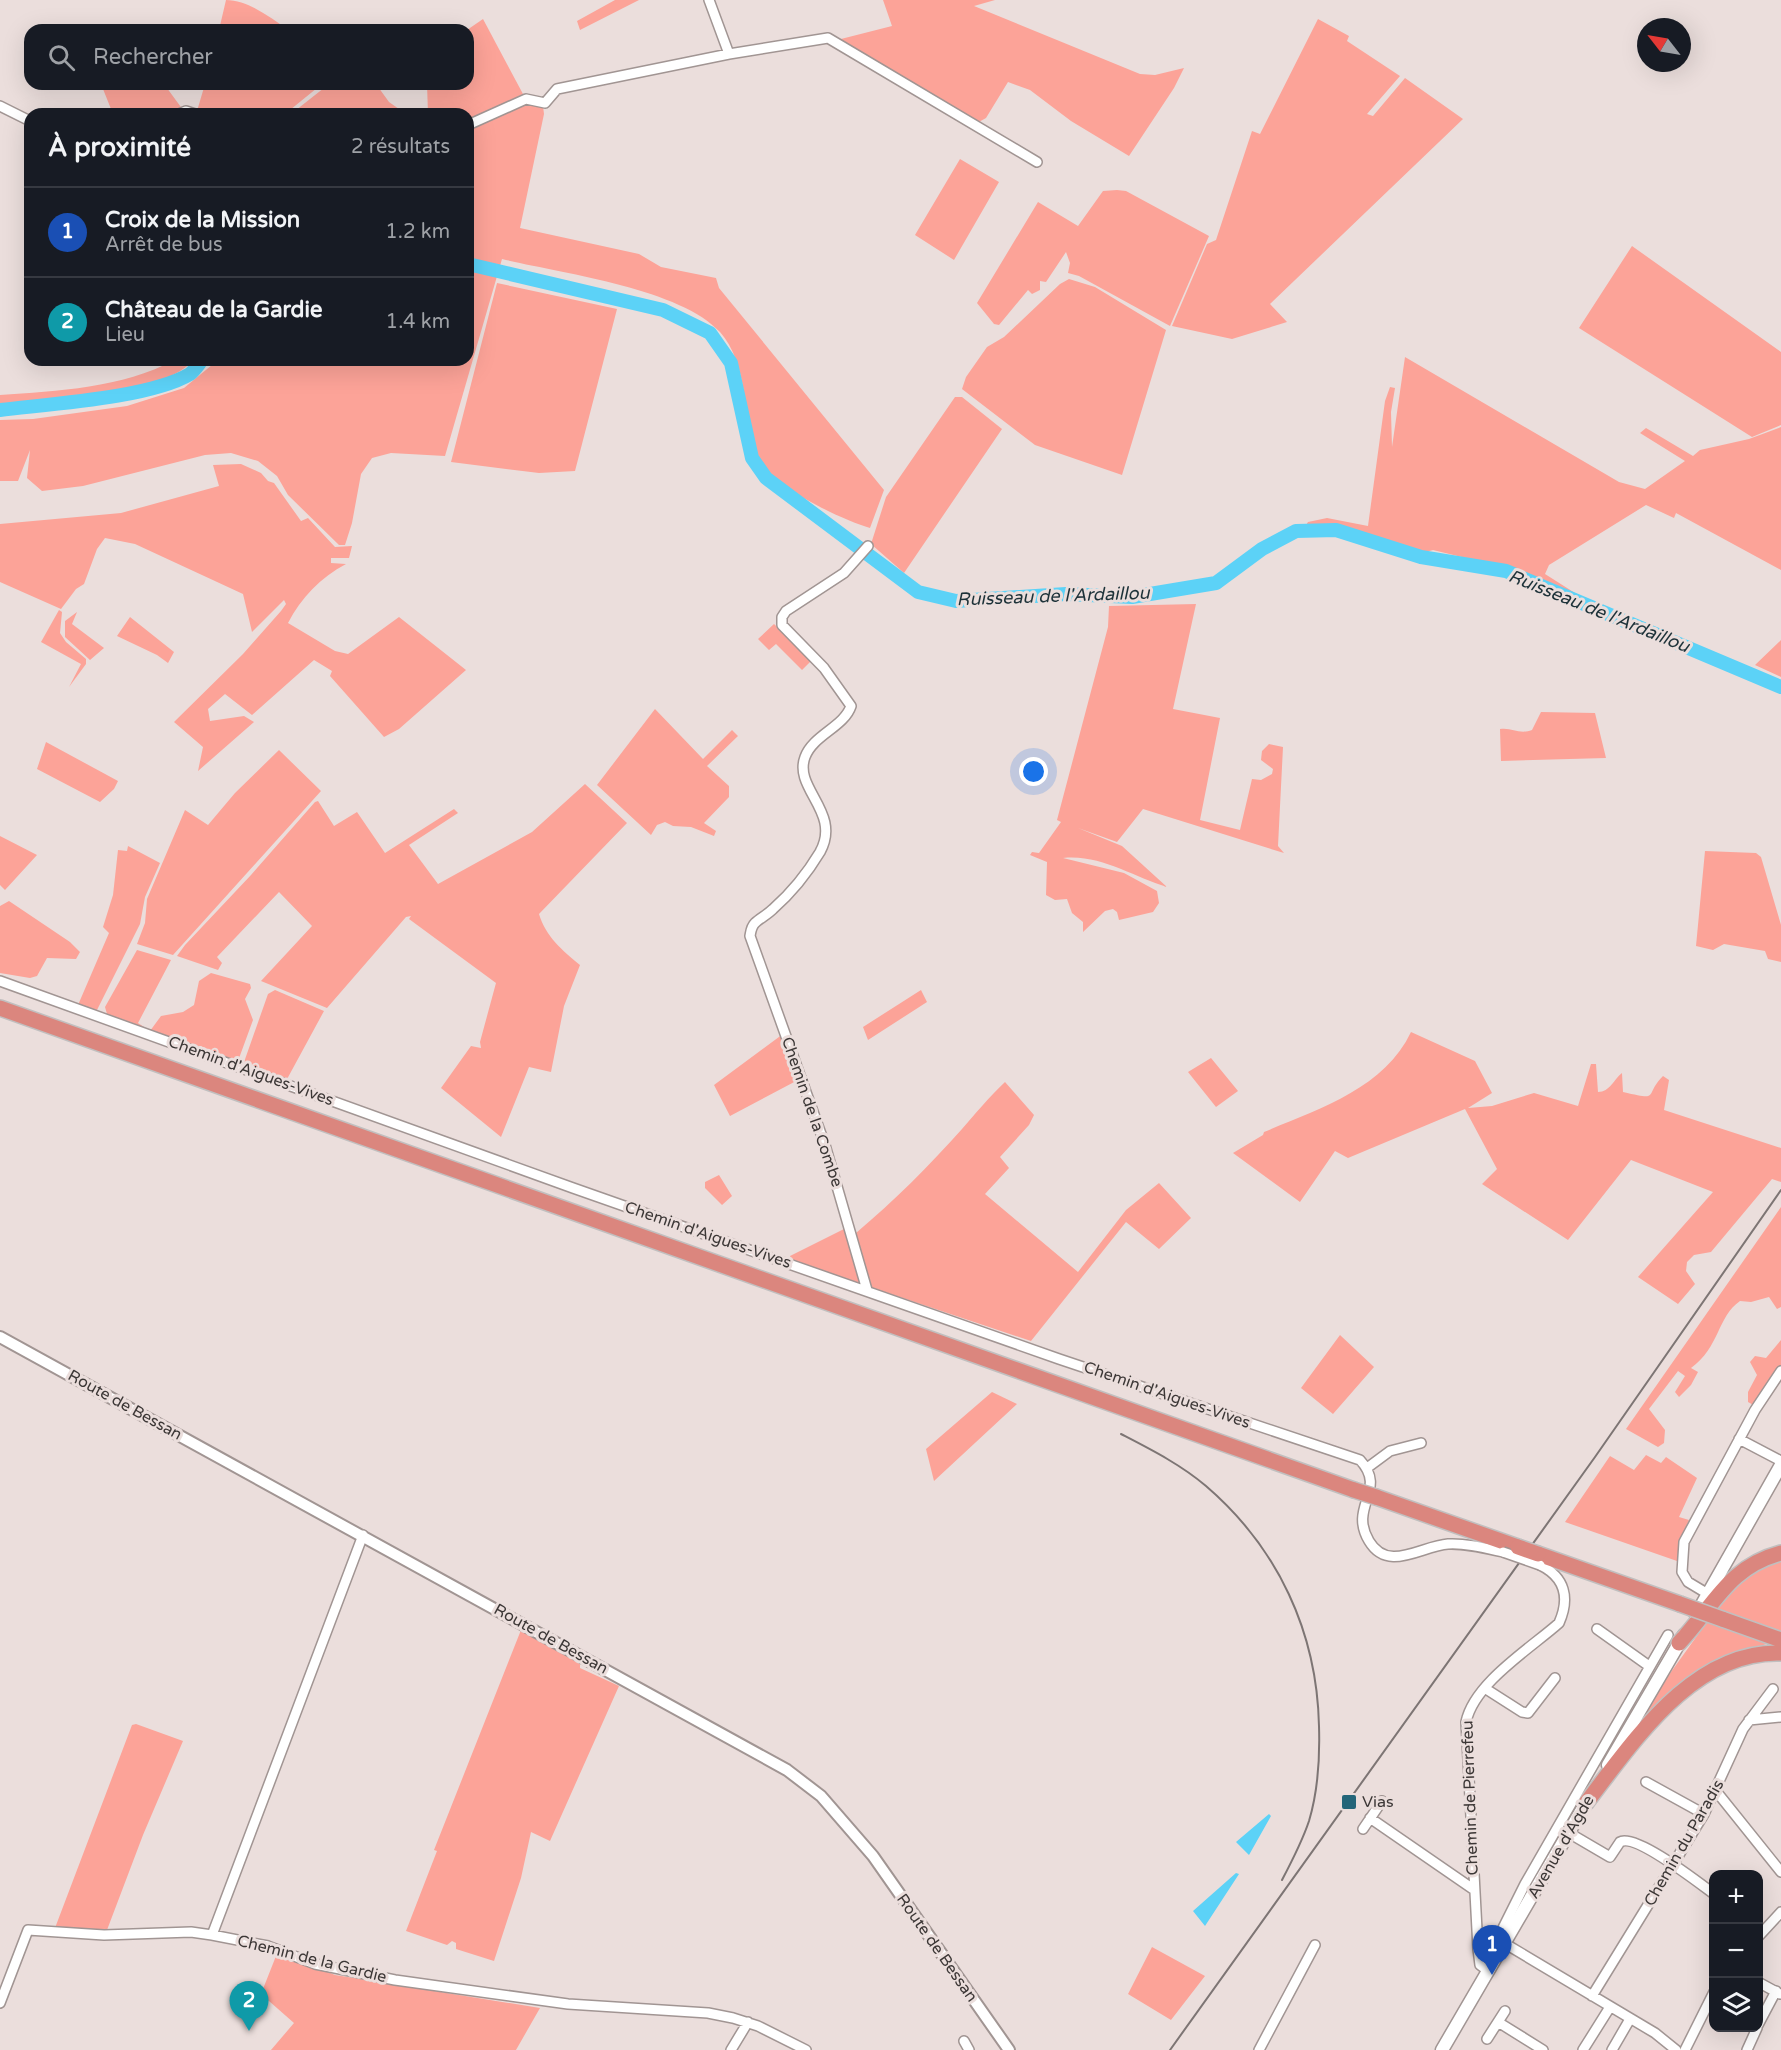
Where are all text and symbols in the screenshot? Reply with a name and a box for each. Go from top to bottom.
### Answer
north arrow [1637,18,1691,72]
search box [24,24,474,90]
icon: search [45,41,78,74]
text: Rechercher [93,44,213,70]
text: À proximité [48,132,191,163]
text: 2 résultats [351,135,450,159]
text: Croix de la Mission [105,207,300,233]
text: 1 [61,220,74,244]
text: 1.2 km [385,220,450,244]
text: Arrêt de bus [105,233,223,257]
text: Château de la Gardie [105,297,322,323]
text: 2 [61,310,74,334]
text: 1.4 km [386,310,450,334]
text: Lieu [105,323,145,347]
water label: Ruisseau de l'Ardaillou [1505,565,1694,658]
water label: Ruisseau de l'Ardaillou [956,582,1151,610]
your location [1019,757,1048,786]
street label: Chemin d'Aigues-Vives [166,1032,336,1110]
street label: Chemin de la Combe [777,1034,847,1190]
street label: Chemin d'Aigues-Vives [622,1197,794,1273]
street label: Chemin d'Aigues-Vives [1081,1357,1253,1433]
street label: Route de Bessan [64,1365,186,1445]
street label: Route de Bessan [490,1599,612,1679]
street label: Chemin de Pierrefeu [1457,1720,1483,1876]
street label: Chemin du Paradis [1640,1776,1728,1910]
place label: Vias [1362,1792,1394,1812]
street label: Avenue d'Agde [1523,1792,1599,1902]
marker: Vias [1340,1793,1358,1811]
map controls [1709,1870,1763,2032]
button: + [1709,1870,1763,1924]
street label: Route de Bessan [892,1890,982,2006]
button: − [1709,1924,1763,1978]
pin: 1 [1472,1926,1512,1975]
street label: Chemin de la Gardie [235,1931,389,1987]
button: layers [1709,1978,1763,2032]
pin: 2 [230,1982,268,2031]

